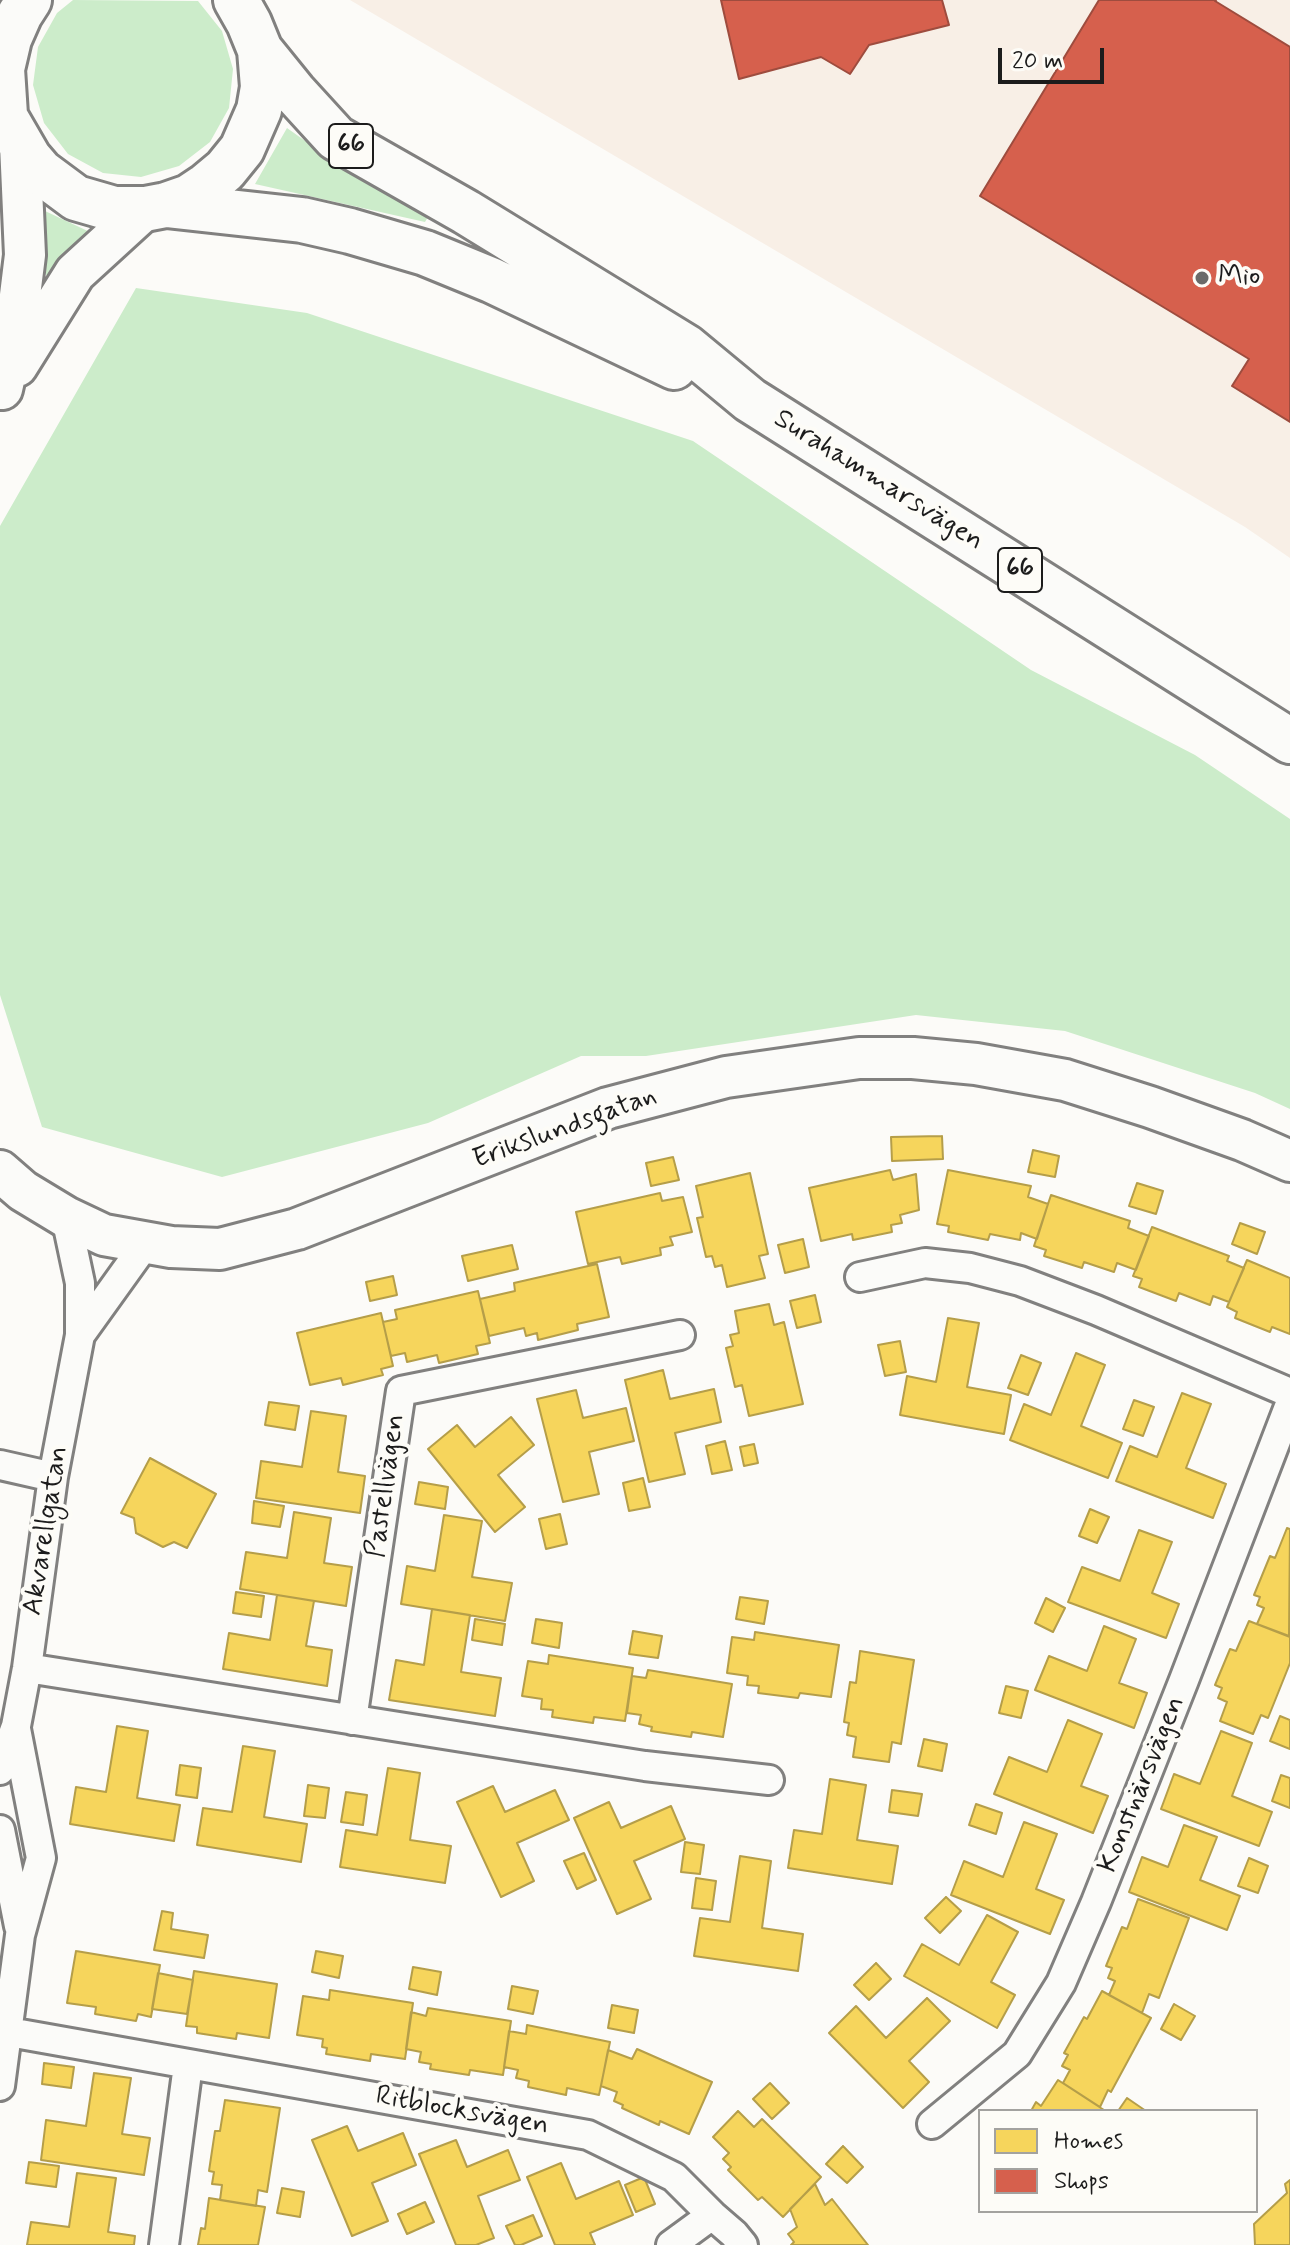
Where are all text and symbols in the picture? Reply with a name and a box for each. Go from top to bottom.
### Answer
scale bar [1002,32,1108,82]
text: 20 m [1012,46,1063,77]
road number: 66 [329,124,373,168]
place label: Mio [1218,261,1260,295]
marker: Mio [1193,269,1211,287]
street label: Surahammarsvägen [767,403,989,559]
road number: 66 [998,548,1042,592]
street label: Erikslundsgatan [469,1080,661,1178]
street label: Pastellvägen [360,1412,414,1560]
street label: Akvarellgatan [17,1444,77,1618]
street label: Konstnärsvägen [1092,1692,1194,1878]
street label: Ritblocksvägen [373,2080,551,2144]
legend [978,2109,1258,2213]
text: Homes [1054,2126,1123,2157]
text: Shops [1054,2166,1109,2197]

